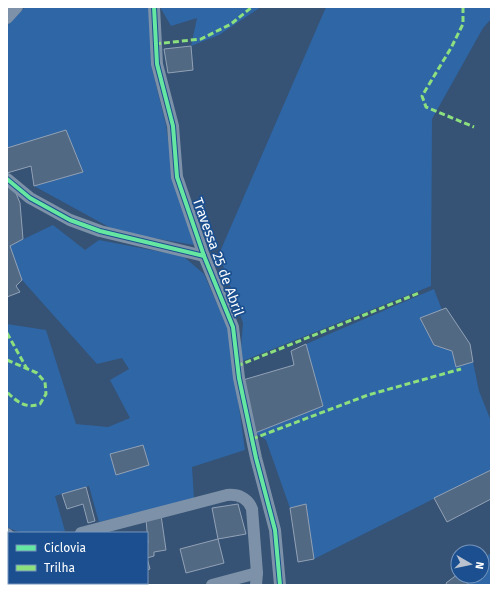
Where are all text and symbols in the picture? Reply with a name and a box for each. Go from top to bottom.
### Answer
street label: Travessa 25 de Abril [189,195,247,319]
legend [8,532,148,584]
text: Ciclovia [44,541,86,555]
north arrow [450,544,490,584]
text: Trilha [44,561,75,575]
text: N [472,561,486,570]

